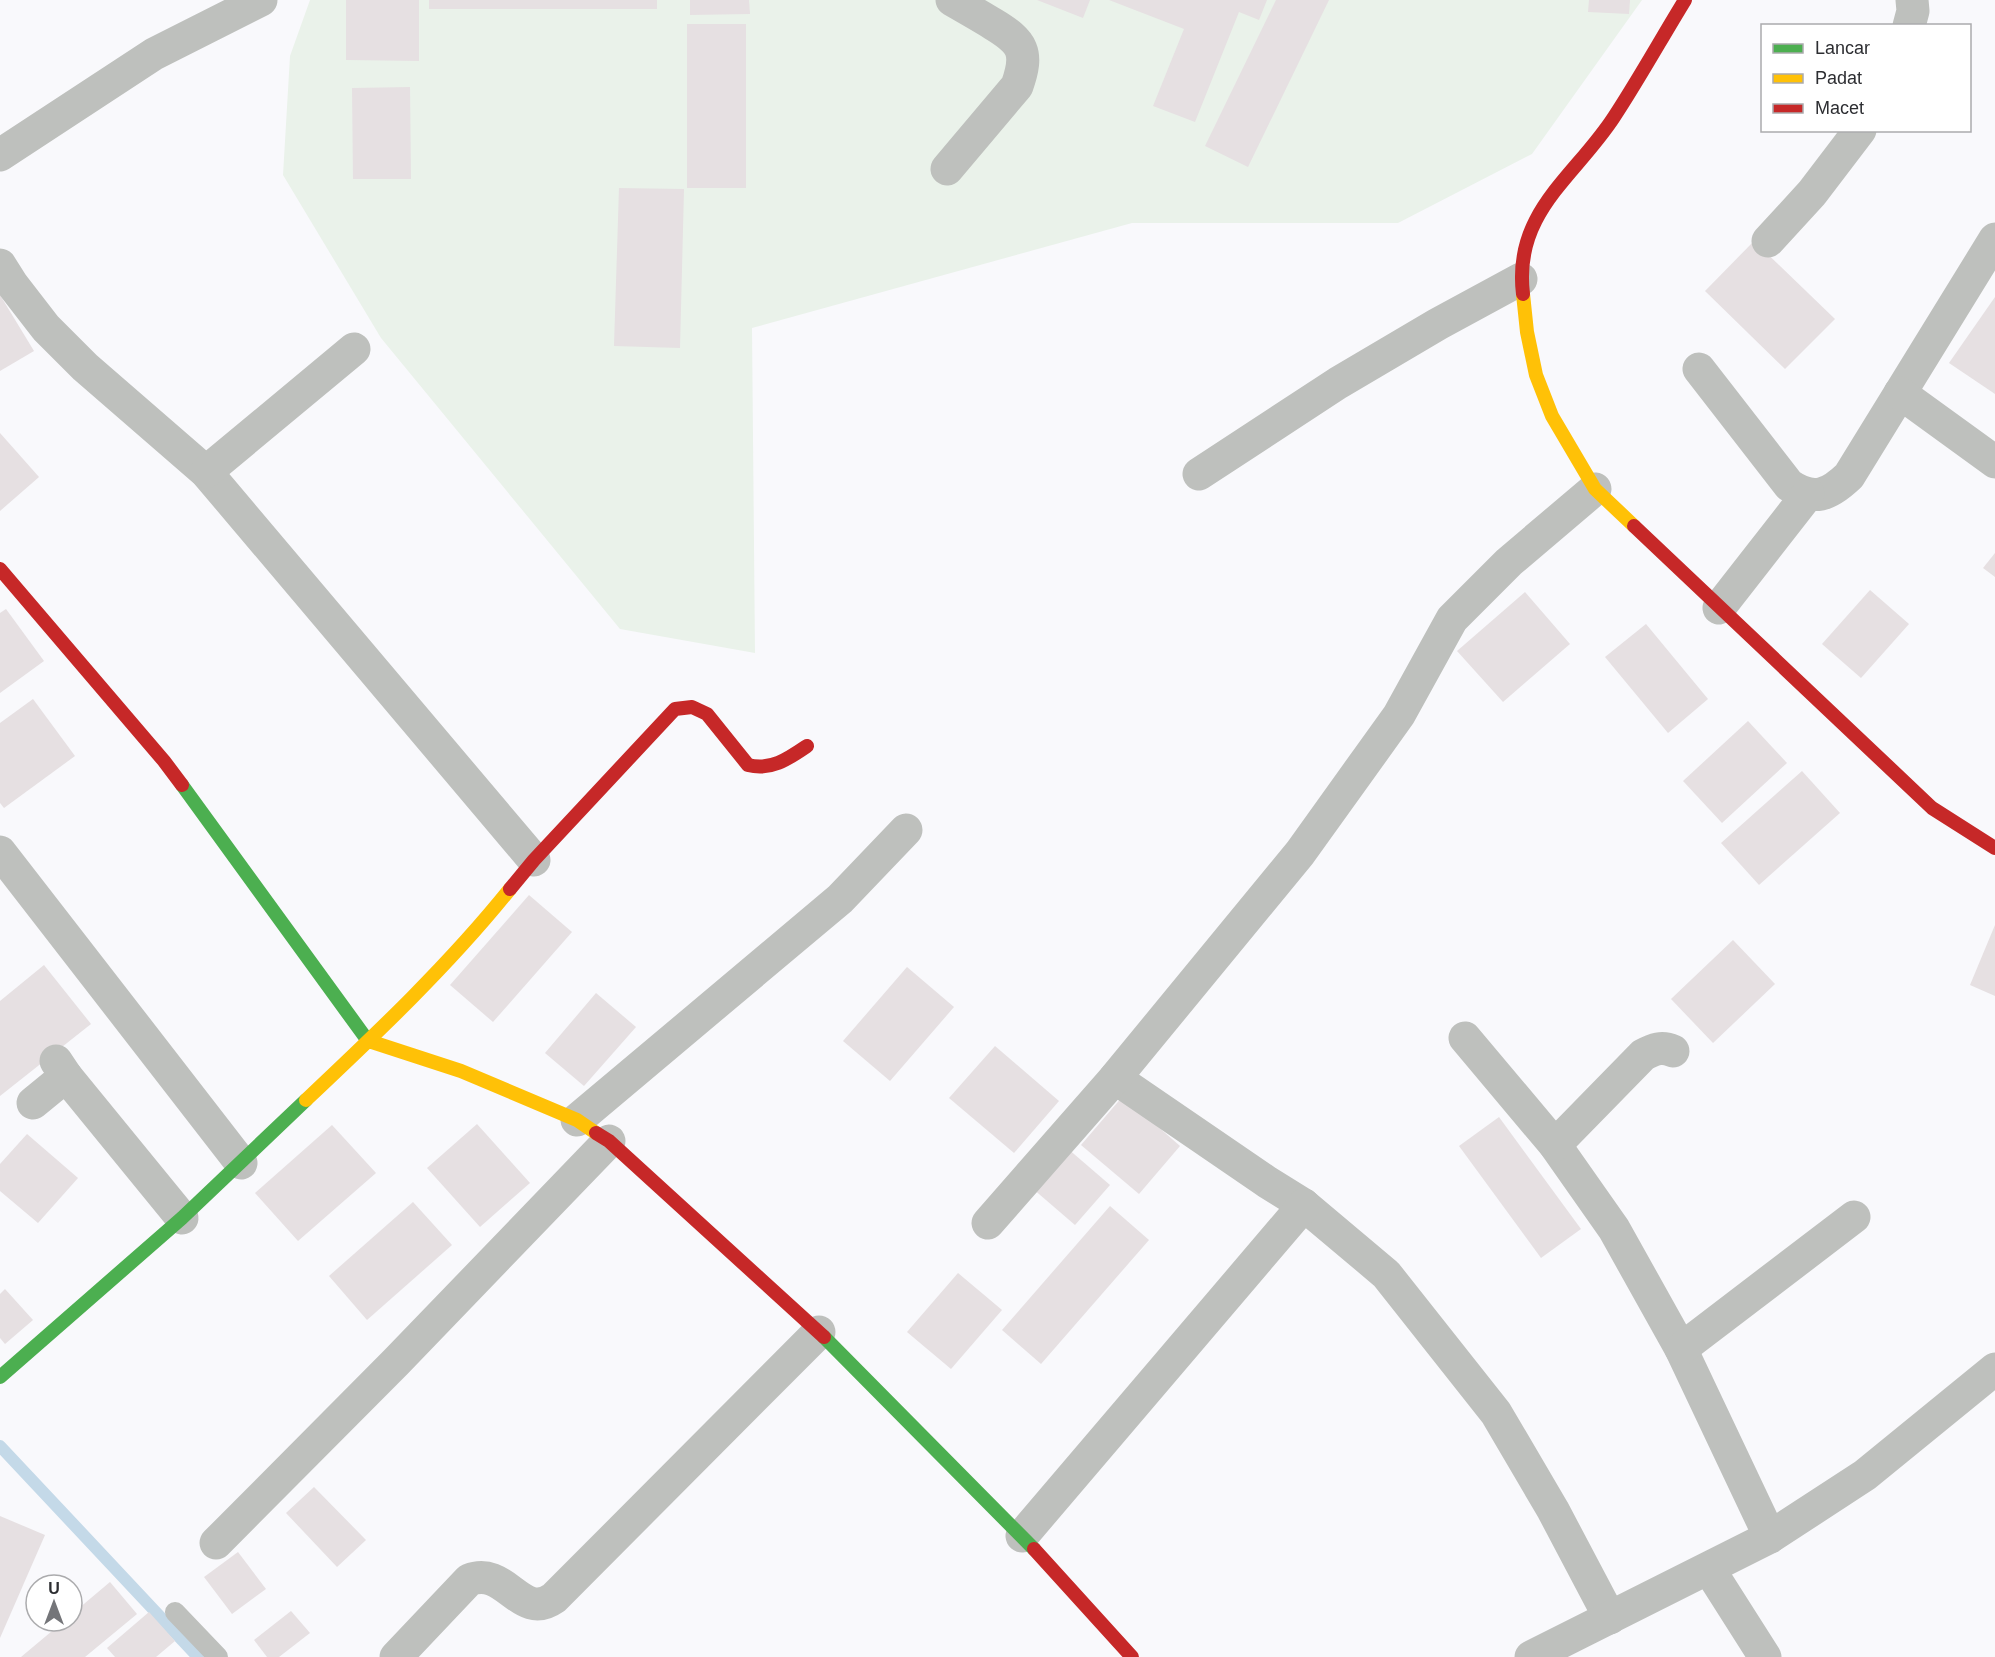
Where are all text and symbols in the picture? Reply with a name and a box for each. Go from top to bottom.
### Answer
legend [1761,24,1971,132]
text: Lancar [1815,38,1870,58]
text: Padat [1815,68,1862,88]
text: Macet [1815,98,1864,118]
north arrow [24,1573,84,1633]
text: U [48,1580,60,1597]

